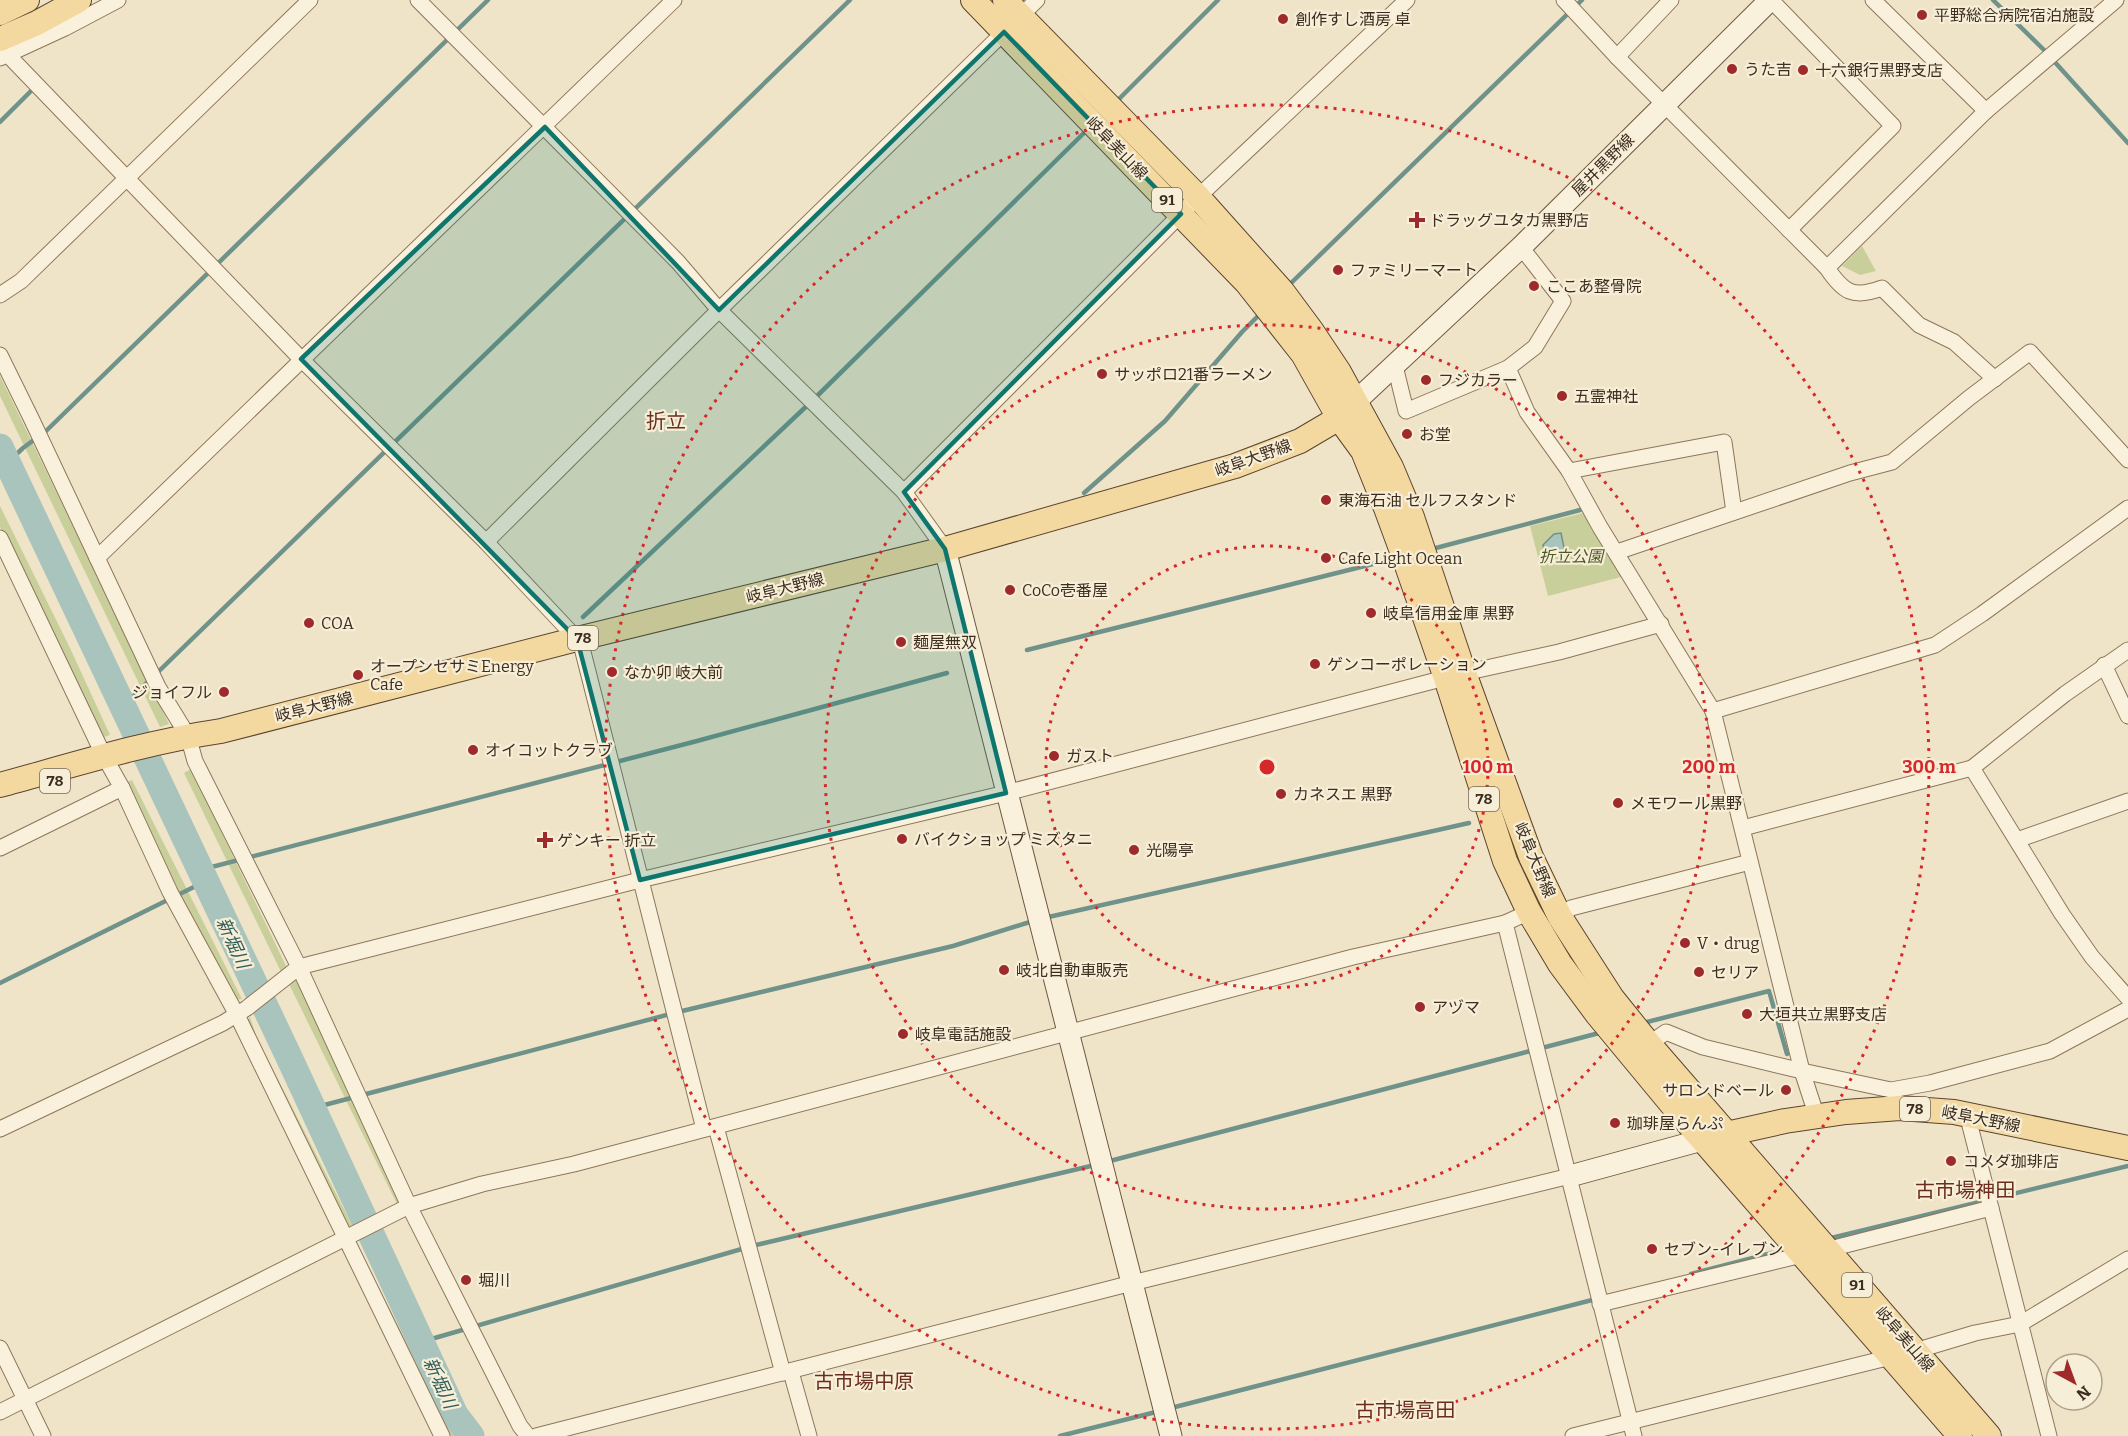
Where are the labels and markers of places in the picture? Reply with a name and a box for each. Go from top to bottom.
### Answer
place label: 平野総合病院宿泊施設 [1934,6,2094,25]
marker: 平野総合病院宿泊施設 [1915,8,1929,22]
place label: 創作すし酒房 卓 [1295,10,1410,29]
marker: 創作すし酒房 卓 [1276,12,1290,26]
place label: うた吉 [1744,60,1792,79]
place label: 十六銀行黒野支店 [1815,61,1943,80]
marker: うた吉 [1725,62,1739,76]
marker: 十六銀行黒野支店 [1796,63,1810,77]
place label: ドラッグユタカ黒野店 [1429,211,1589,230]
marker: ドラッグユタカ黒野店 [1410,213,1424,227]
place label: ファミリーマート [1350,261,1478,280]
marker: ファミリーマート [1331,263,1345,277]
place label: ここあ整骨院 [1546,277,1642,296]
marker: ここあ整骨院 [1527,279,1541,293]
place label: サッポロ21番ラーメン [1114,365,1273,384]
marker: サッポロ21番ラーメン [1095,367,1109,381]
place label: フジカラー [1438,371,1518,390]
marker: フジカラー [1419,373,1433,387]
place label: 五霊神社 [1574,387,1638,406]
marker: 五霊神社 [1555,389,1569,403]
place label: お堂 [1419,425,1451,444]
marker: お堂 [1400,427,1414,441]
place label: 東海石油 セルフスタンド [1338,491,1517,510]
marker: 東海石油 セルフスタンド [1319,493,1333,507]
place label: Cafe Light Ocean [1338,549,1463,568]
marker: Cafe Light Ocean [1319,551,1333,565]
place label: CoCo壱番屋 [1022,581,1108,600]
marker: CoCo壱番屋 [1003,583,1017,597]
place label: 岐阜信用金庫 黒野 [1383,604,1514,623]
marker: 岐阜信用金庫 黒野 [1364,606,1378,620]
place label: COA [321,614,354,633]
marker: COA [302,616,316,630]
place label: 麺屋無双 [913,633,977,652]
marker: 麺屋無双 [894,635,908,649]
place label: ゲンコーポレーション [1327,655,1487,674]
place label: オープンセサミEnergy Cafe [370,657,534,694]
marker: ゲンコーポレーション [1308,657,1322,671]
place label: なか卯 岐大前 [624,663,723,682]
marker: なか卯 岐大前 [605,665,619,679]
marker: オープンセサミEnergy Cafe [351,668,365,682]
place label: ジョイフル [132,683,212,702]
marker: ジョイフル [217,685,231,699]
place label: オイコットクラブ [485,741,613,760]
marker: オイコットクラブ [466,743,480,757]
place label: ガスト [1066,747,1114,766]
marker: ガスト [1047,749,1061,763]
centre of rings [1257,757,1277,777]
place label: カネスエ 黒野 [1293,785,1392,804]
marker: カネスエ 黒野 [1274,787,1288,801]
place label: メモワール黒野 [1630,794,1742,813]
marker: メモワール黒野 [1611,796,1625,810]
place label: バイクショップ ミズタニ [914,830,1093,849]
place label: ゲンキー 折立 [557,831,656,850]
marker: バイクショップ ミズタニ [895,832,909,846]
marker: ゲンキー 折立 [538,833,552,847]
place label: 光陽亭 [1146,841,1194,860]
marker: 光陽亭 [1127,843,1141,857]
place label: V・drug [1697,934,1759,953]
marker: V・drug [1678,936,1692,950]
place label: 岐北自動車販売 [1016,961,1128,980]
marker: 岐北自動車販売 [997,963,1011,977]
place label: セリア [1711,963,1759,982]
marker: セリア [1692,965,1706,979]
place label: アヅマ [1432,998,1480,1017]
marker: アヅマ [1413,1000,1427,1014]
place label: 大垣共立黒野支店 [1759,1005,1887,1024]
marker: 大垣共立黒野支店 [1740,1007,1754,1021]
place label: 岐阜電話施設 [915,1025,1011,1044]
marker: 岐阜電話施設 [896,1027,910,1041]
place label: サロンドベール [1662,1081,1774,1100]
marker: サロンドベール [1779,1083,1793,1097]
place label: 珈琲屋らんぷ [1627,1114,1723,1133]
marker: 珈琲屋らんぷ [1608,1116,1622,1130]
place label: コメダ珈琲店 [1963,1152,2059,1171]
marker: コメダ珈琲店 [1944,1154,1958,1168]
place label: セブン-イレブン [1664,1240,1783,1259]
marker: セブン-イレブン [1645,1242,1659,1256]
place label: 堀川 [478,1271,510,1290]
marker: 堀川 [459,1273,473,1287]

